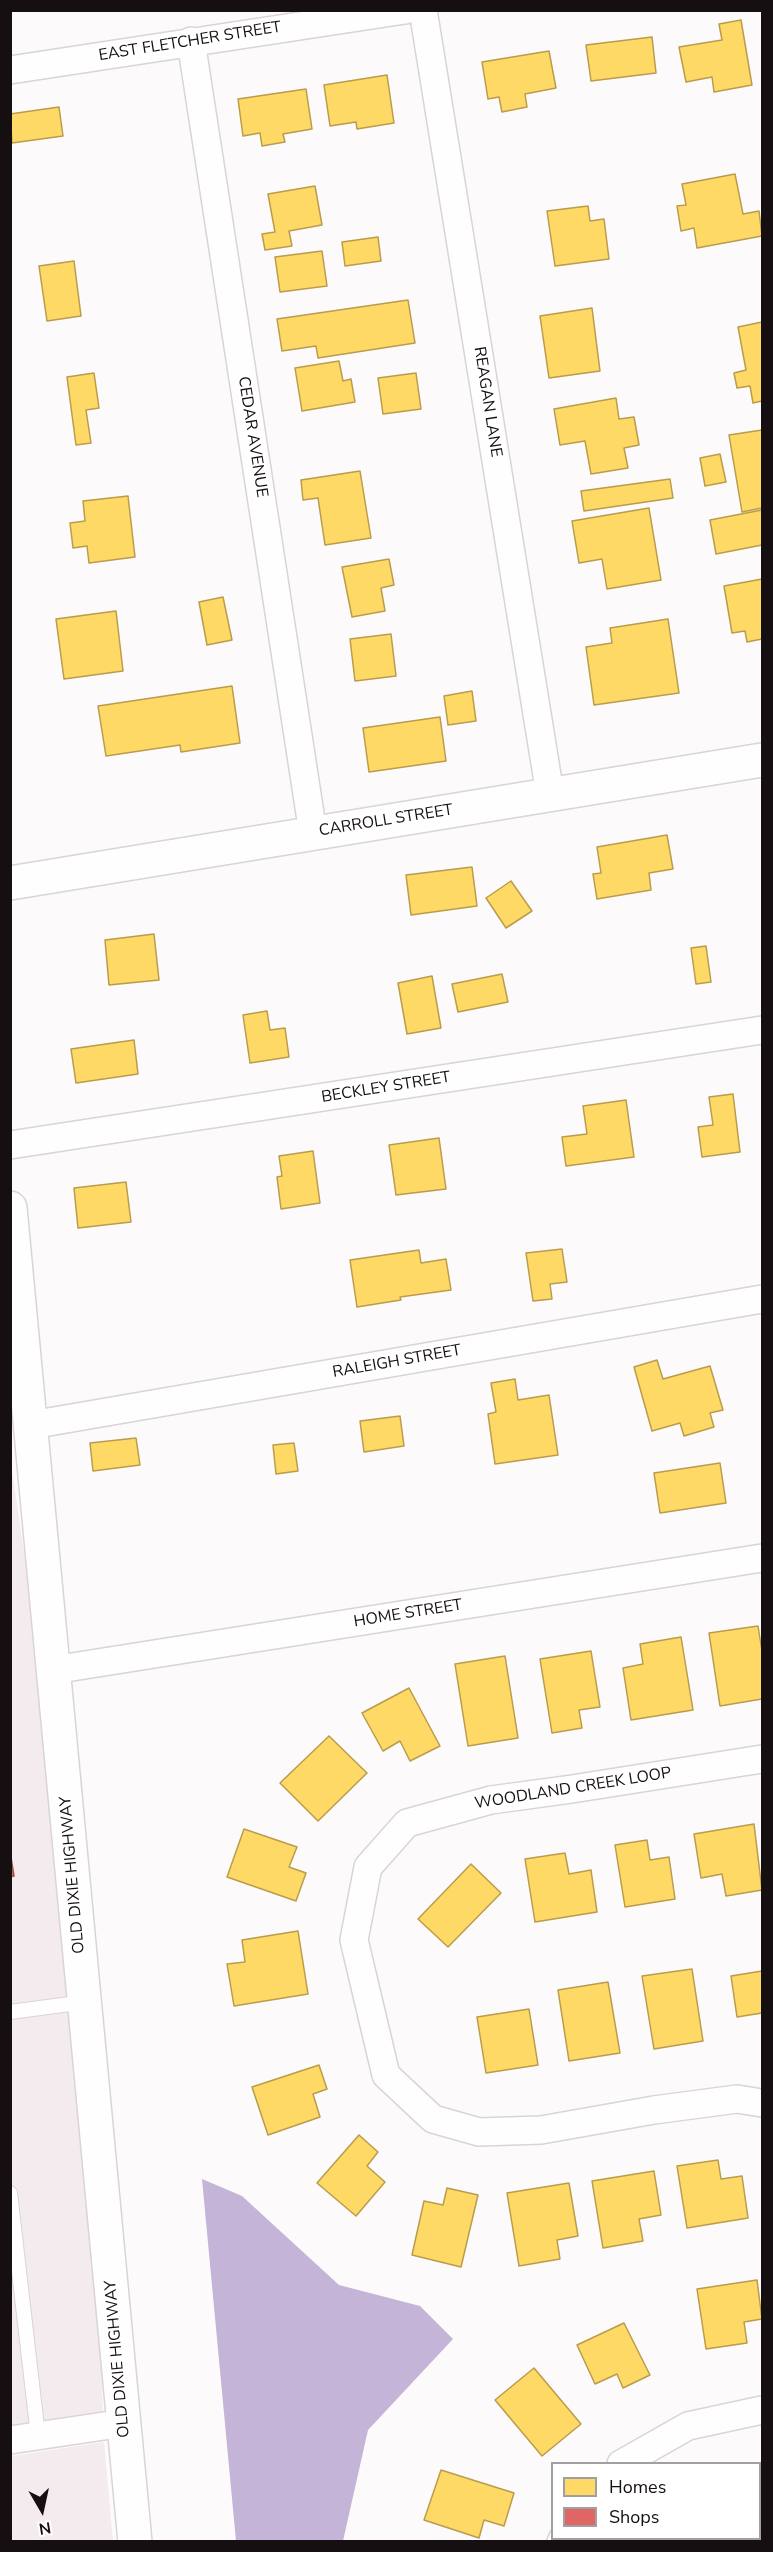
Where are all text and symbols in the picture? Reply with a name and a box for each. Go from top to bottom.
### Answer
street label: EAST FLETCHER STREET [97,18,283,66]
street label: REAGAN LANE [469,345,505,459]
street label: CEDAR AVENUE [233,375,271,499]
street label: CARROLL STREET [318,801,454,841]
street label: BECKLEY STREET [320,1068,452,1108]
street label: RALEIGH STREET [331,1341,463,1383]
street label: HOME STREET [352,1596,464,1632]
street label: WOODLAND CREEK LOOP [473,1764,673,1814]
street label: OLD DIXIE HIGHWAY [57,1796,89,1954]
street label: OLD DIXIE HIGHWAY [102,2280,134,2438]
legend [551,2462,761,2540]
text: Homes [609,2475,666,2499]
north arrow [12,2480,72,2540]
text: Shops [609,2505,659,2529]
text: N [37,2516,52,2540]

